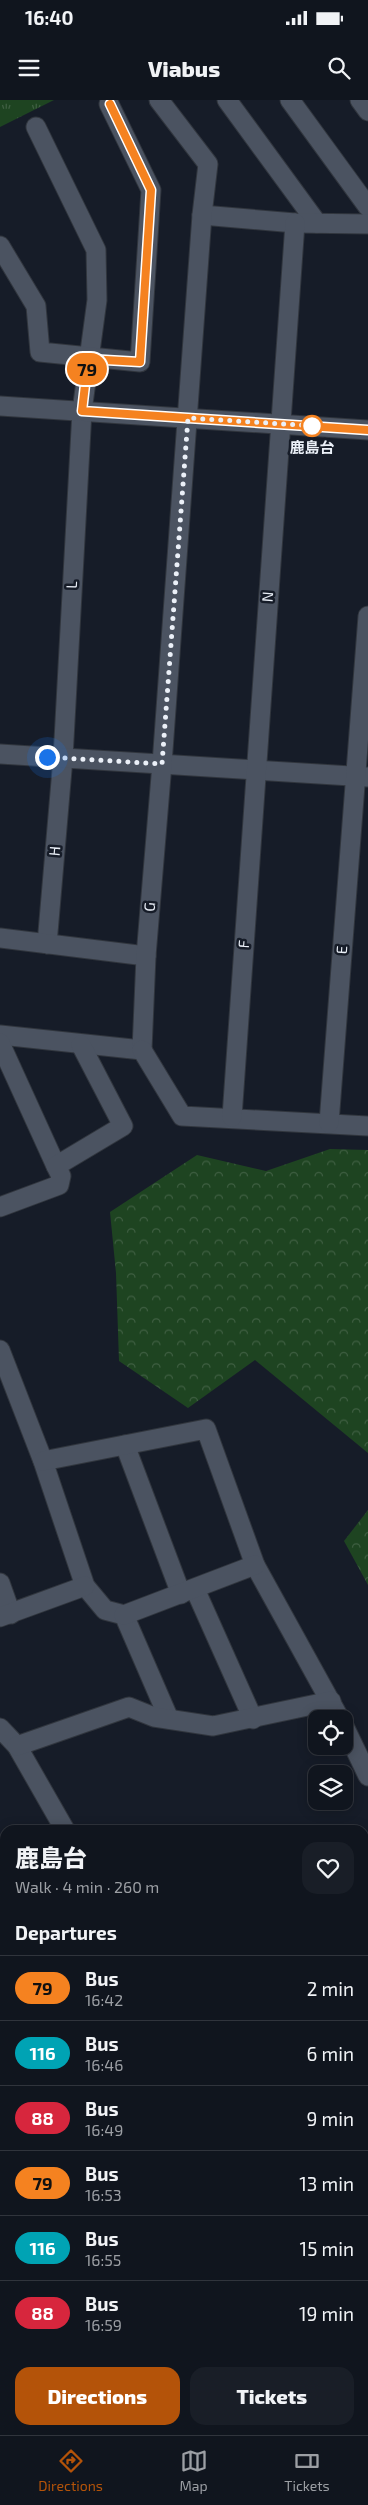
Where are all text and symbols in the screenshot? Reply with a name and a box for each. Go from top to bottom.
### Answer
text: 16:40 [25,6,73,29]
icon: menu [15,54,43,82]
icon: search [325,54,353,82]
text: Viabus [148,55,220,81]
line badge: 79 [64,353,110,385]
text: 79 [77,358,97,380]
marker: 鹿島台 [301,415,323,437]
place label: 鹿島台 [289,438,335,456]
street label: L [62,580,80,589]
street label: N [258,591,276,603]
your location [35,745,60,770]
street label: H [45,845,63,857]
street label: G [140,901,158,912]
street label: F [234,939,252,949]
street label: E [332,945,350,955]
map controls [308,1710,353,1810]
button: locate [308,1710,353,1755]
button: layers [308,1765,353,1810]
button: heart [302,1842,354,1894]
text: 鹿島台 [15,1843,87,1872]
text: Walk · 4 min · 260 m [15,1877,159,1896]
text: Departures [15,1921,117,1944]
text: Bus [85,1967,119,1990]
text: 79 [32,1977,53,1999]
text: 2 min [307,1977,354,2000]
text: 16:42 [85,1990,123,2009]
text: Bus [85,2032,119,2055]
text: 116 [29,2042,56,2064]
text: 6 min [306,2042,354,2065]
text: 16:46 [85,2055,123,2074]
text: Bus [85,2097,119,2120]
text: 88 [31,2107,54,2129]
text: 9 min [306,2107,354,2130]
text: 16:49 [85,2120,123,2139]
text: Bus [85,2162,119,2185]
text: 79 [32,2172,53,2194]
text: 13 min [299,2172,354,2195]
text: 16:53 [85,2185,122,2204]
text: Bus [85,2227,119,2250]
text: 116 [29,2237,56,2259]
text: 15 min [300,2237,354,2260]
text: 16:55 [85,2250,121,2269]
text: Bus [85,2292,119,2315]
text: 88 [31,2302,54,2324]
text: 19 min [299,2302,354,2325]
text: 16:59 [85,2315,122,2334]
button: Directions [15,2367,180,2425]
button: Tickets [190,2367,354,2425]
tab: Directions [38,2447,103,2494]
tab: Map [180,2447,208,2494]
tab: Tickets [284,2447,330,2494]

